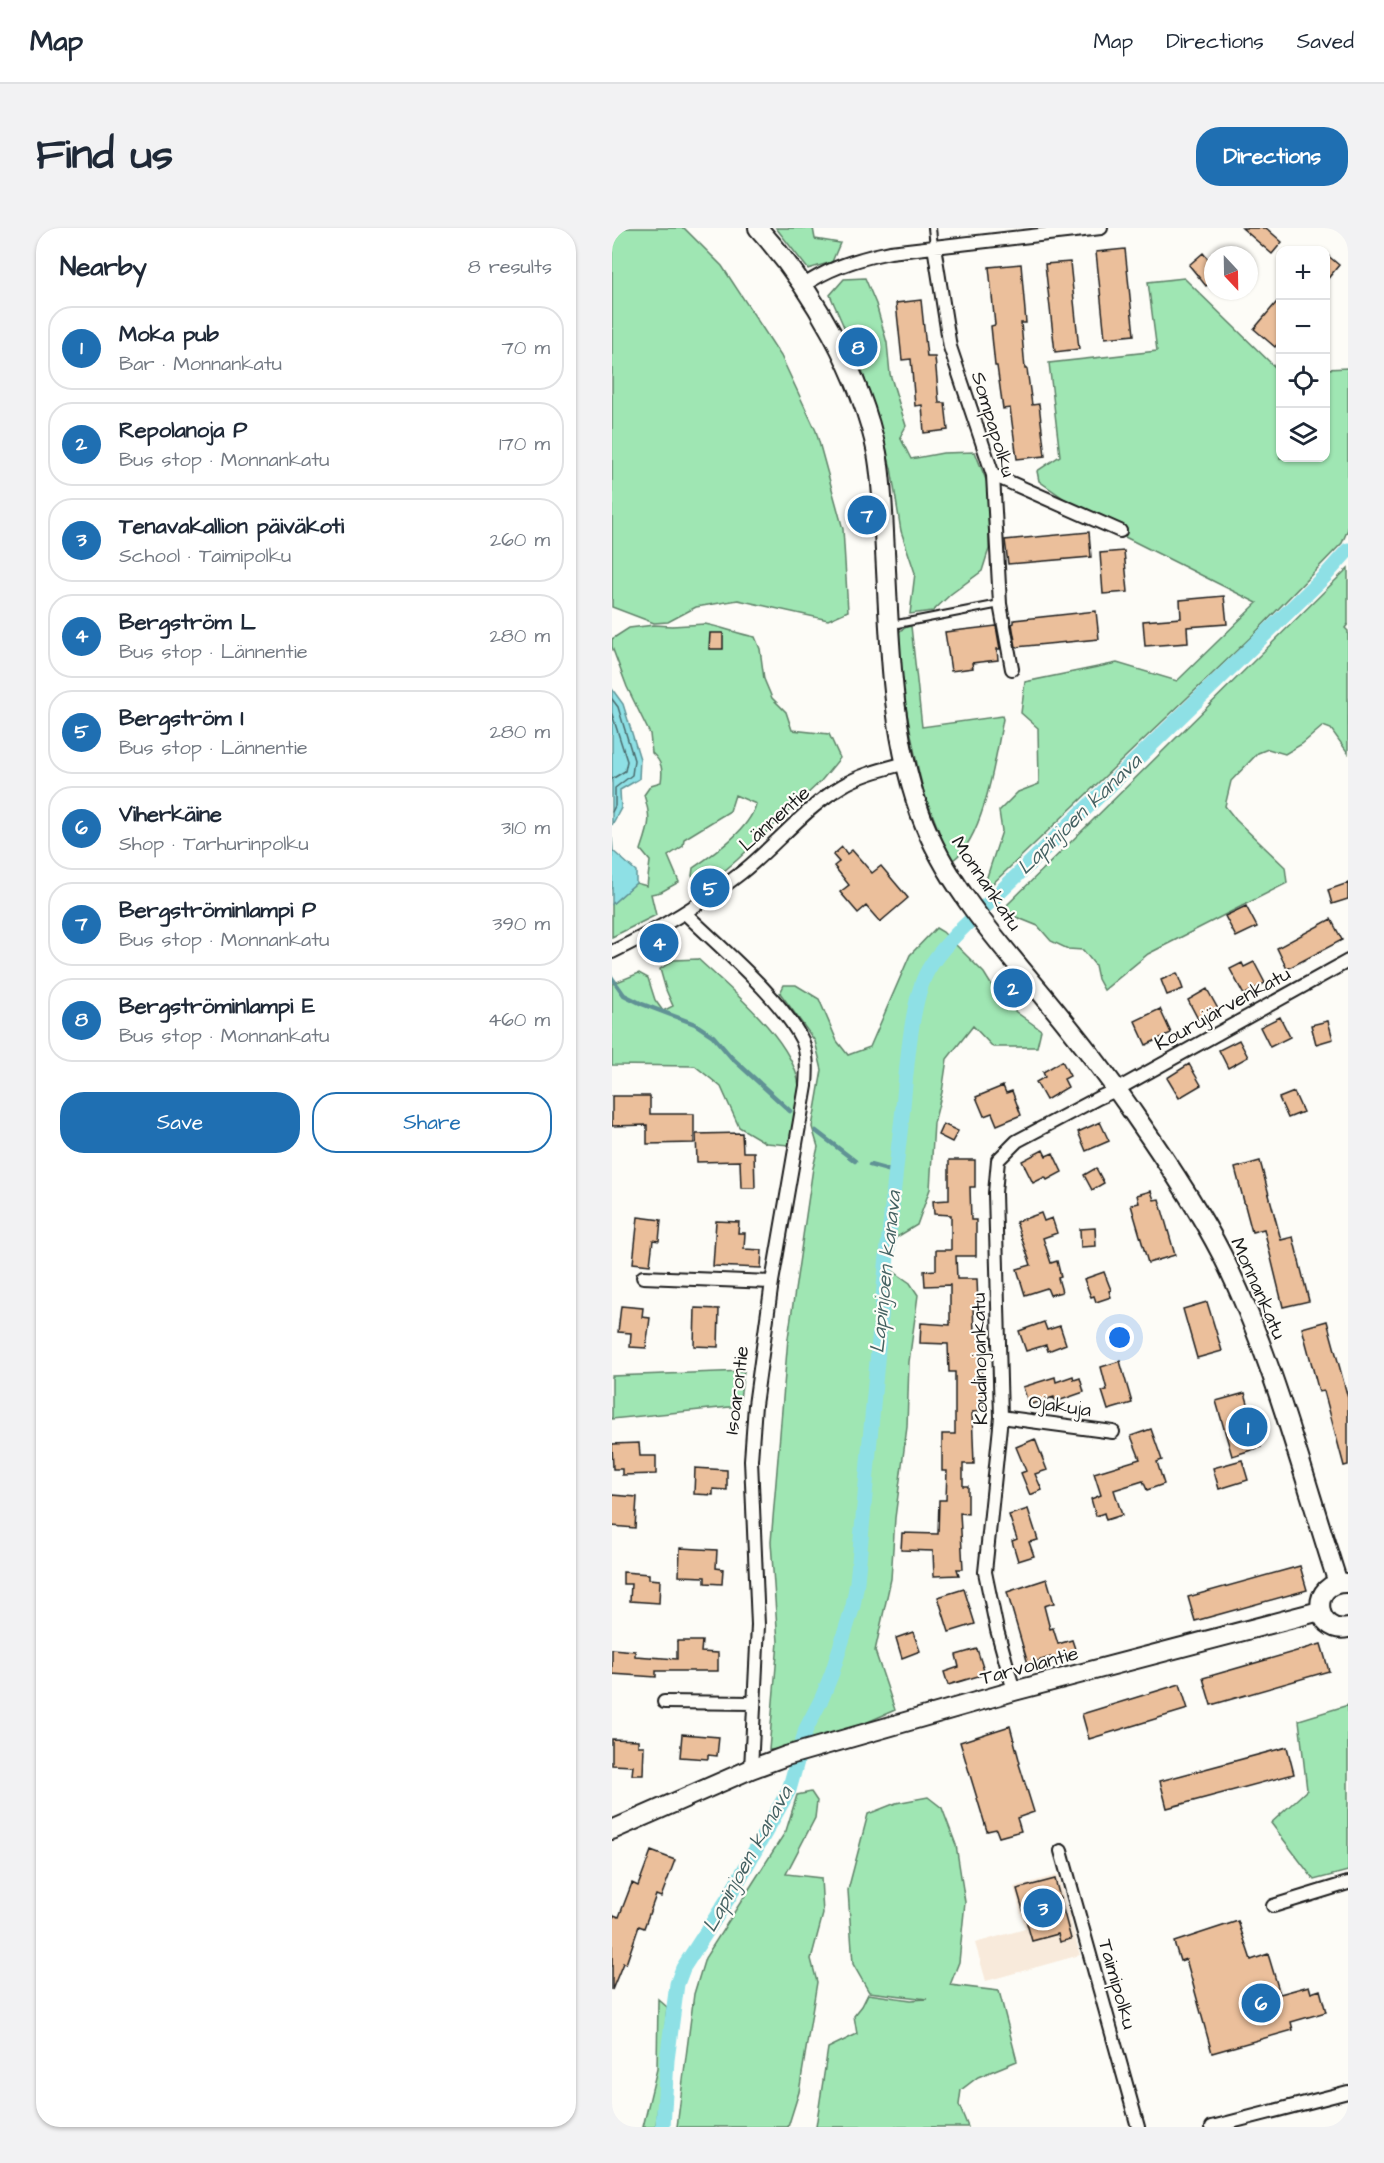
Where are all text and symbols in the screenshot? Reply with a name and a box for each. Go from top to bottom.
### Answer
text: Map [30,22,83,61]
text: Map [1093,27,1133,56]
text: Directions [1166,27,1264,56]
text: Saved [1297,27,1354,56]
text: Find us [36,127,173,185]
button: Directions [1196,127,1348,186]
north arrow [1204,246,1258,300]
map controls [1276,246,1330,462]
button: + [1276,246,1330,300]
text: Nearby [60,249,147,285]
text: 8 results [468,253,552,281]
button: − [1276,300,1330,354]
text: Moka pub [119,319,219,350]
pin: 8 [838,324,878,370]
text: 1 [80,334,83,362]
text: 70 m [502,334,550,362]
text: Bar · Monnankatu [119,350,282,378]
button: locate [1276,354,1330,408]
street label: Sompapolku [964,368,1022,480]
button: layers [1276,408,1330,462]
text: Repolanoja P [119,415,247,446]
text: 2 [76,430,87,458]
text: 170 m [499,430,550,458]
text: Bus stop · Monnankatu [119,446,329,474]
pin: 7 [848,492,886,538]
text: Tenavakallion päiväkoti [119,511,344,542]
text: 3 [76,526,87,554]
text: 260 m [490,526,550,554]
text: School · Taimipolku [119,542,291,570]
text: Bergström L [119,607,256,638]
text: 4 [75,622,88,650]
text: 280 m [489,622,550,650]
text: Bus stop · Lännentie [119,638,308,666]
text: Bergström I [119,703,244,734]
text: 5 [74,718,89,746]
text: 280 m [489,718,550,746]
text: Bus stop · Lännentie [119,734,308,762]
water label: Lapinjoen kanava [1011,746,1149,881]
street label: Lännentie [733,779,816,858]
text: Viherkäine [119,799,222,830]
text: 6 [75,814,88,842]
text: 310 m [501,814,550,842]
text: Shop · Tarhurinpolku [119,830,309,858]
street label: Monnankatu [944,831,1028,936]
pin: 5 [690,866,730,910]
text: Bergströminlampi P [119,895,316,926]
text: 7 [75,910,88,938]
text: 390 m [492,910,550,938]
pin: 4 [640,920,678,966]
text: Bus stop · Monnankatu [119,926,329,954]
street label: Kourujärvenkatu [1149,960,1295,1058]
pin: 2 [994,966,1032,1011]
text: Bergströminlampi E [119,991,315,1022]
text: 8 [75,1006,88,1034]
text: 460 m [488,1006,550,1034]
text: Bus stop · Monnankatu [119,1022,329,1050]
button: Save [60,1092,300,1153]
button: Share [312,1092,552,1153]
water label: Lapinjoen kanava [863,1188,909,1354]
street label: Monnankatu [1223,1233,1293,1344]
street label: Koudinojankatu [965,1293,995,1425]
your location [1105,1323,1134,1352]
street label: Isoarontie [718,1344,756,1436]
street label: Ojakuja [1027,1388,1093,1424]
pin: 1 [1228,1404,1268,1450]
street label: Tarvolantie [977,1639,1082,1693]
water label: Lapinjoen kanava [695,1780,800,1937]
pin: 3 [1024,1886,1062,1930]
street label: Taimipolku [1091,1936,1143,2032]
pin: 6 [1242,1980,1280,2026]

